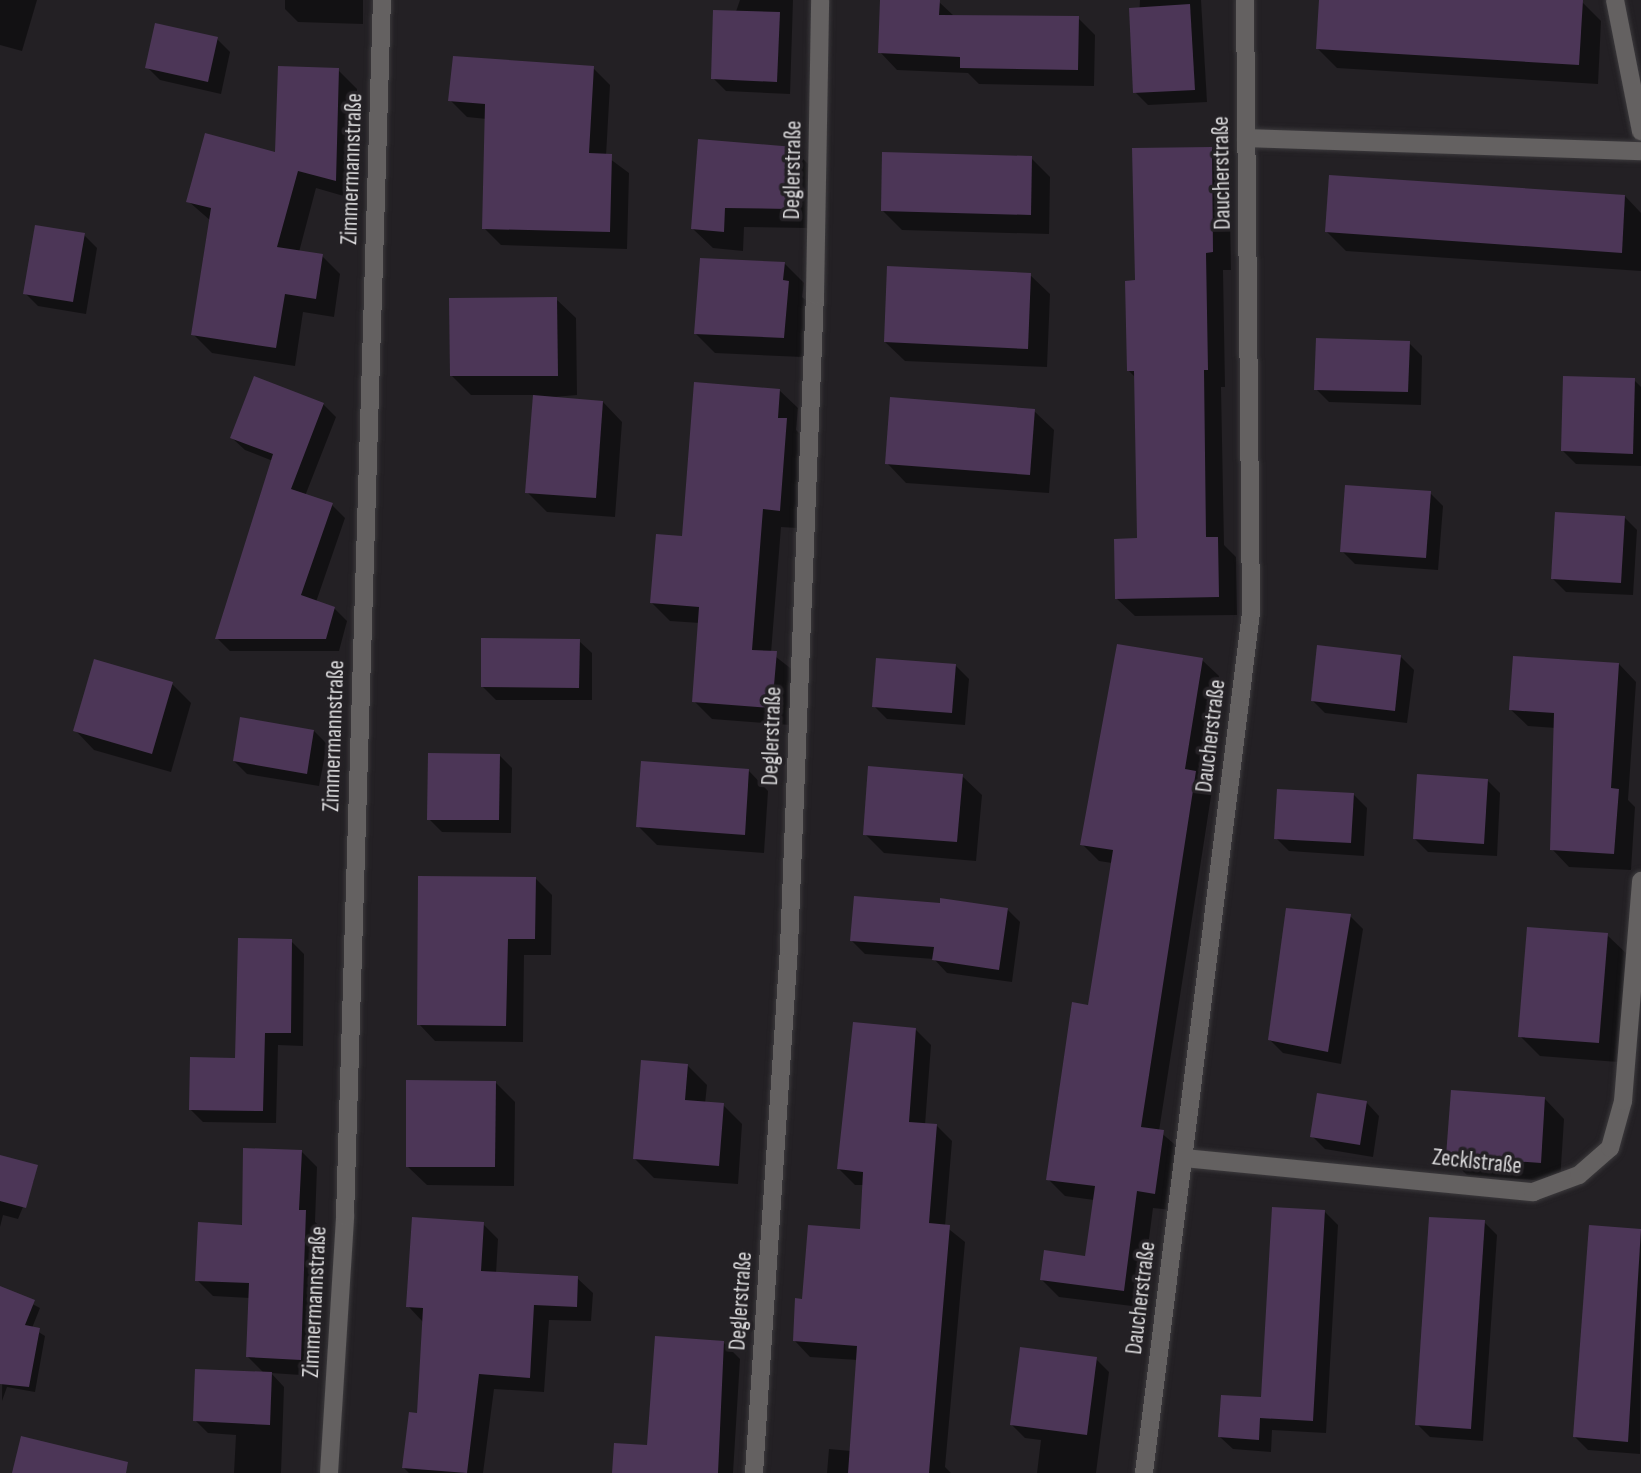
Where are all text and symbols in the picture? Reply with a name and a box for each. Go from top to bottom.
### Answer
street label: Zimmermannstraße [336,93,368,245]
street label: Daucherstraße [1207,116,1237,230]
street label: Deglerstraße [778,120,808,220]
street label: Zimmermannstraße [318,660,350,812]
street label: Daucherstraße [1190,678,1232,794]
street label: Deglerstraße [756,686,788,786]
street label: Zecklstraße [1431,1144,1523,1180]
street label: Zimmermannstraße [297,1225,333,1379]
street label: Daucherstraße [1120,1240,1162,1356]
street label: Deglerstraße [724,1251,758,1351]

